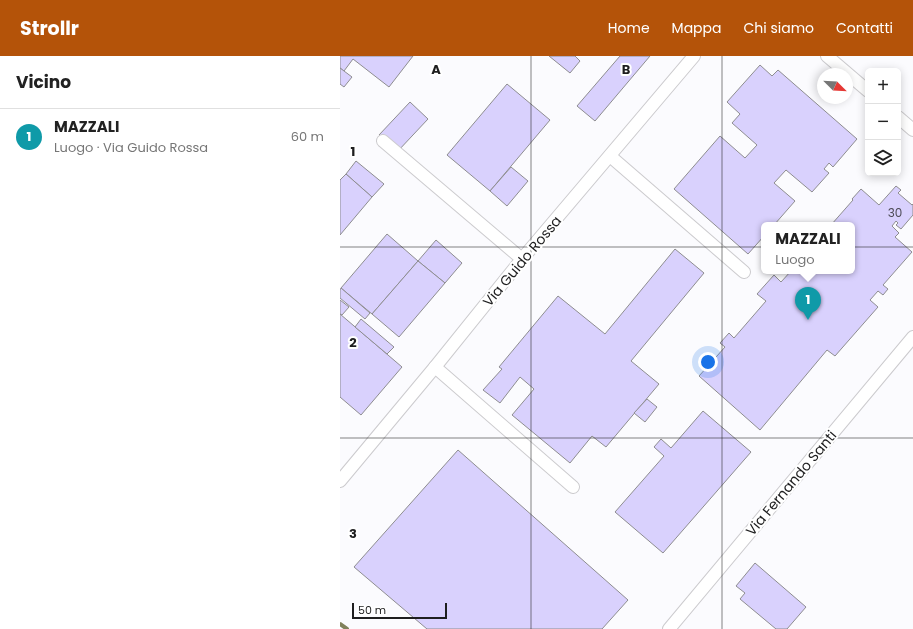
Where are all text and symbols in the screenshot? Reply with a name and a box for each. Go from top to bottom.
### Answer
text: Strollr [20,15,79,42]
text: Home [608,18,650,38]
text: Mappa [672,18,722,38]
text: Chi siamo [744,18,814,38]
text: Contatti [836,18,893,38]
text: A [431,60,441,79]
text: B [622,60,631,79]
north arrow [817,68,853,104]
map controls [865,68,901,176]
button: + [865,68,901,104]
text: Vicino [16,70,71,94]
button: − [865,104,901,140]
text: MAZZALI [54,116,119,137]
text: 1 [27,127,31,146]
text: 60 m [291,127,324,146]
text: Luogo · Via Guido Rossa [54,138,208,157]
button: layers [865,140,901,176]
text: 1 [351,142,355,161]
house number: 30 [888,204,902,221]
street label: Via Guido Rossa [478,211,566,311]
popup [761,222,855,274]
text: MAZZALI [775,228,841,249]
text: Luogo [775,250,815,269]
pin: 1 [795,287,821,320]
text: 2 [349,333,357,352]
your location [698,352,718,372]
street label: Via Fernando Santi [741,426,841,540]
text: 3 [349,524,357,543]
scale bar [352,601,447,620]
text: 50 m [358,602,386,618]

